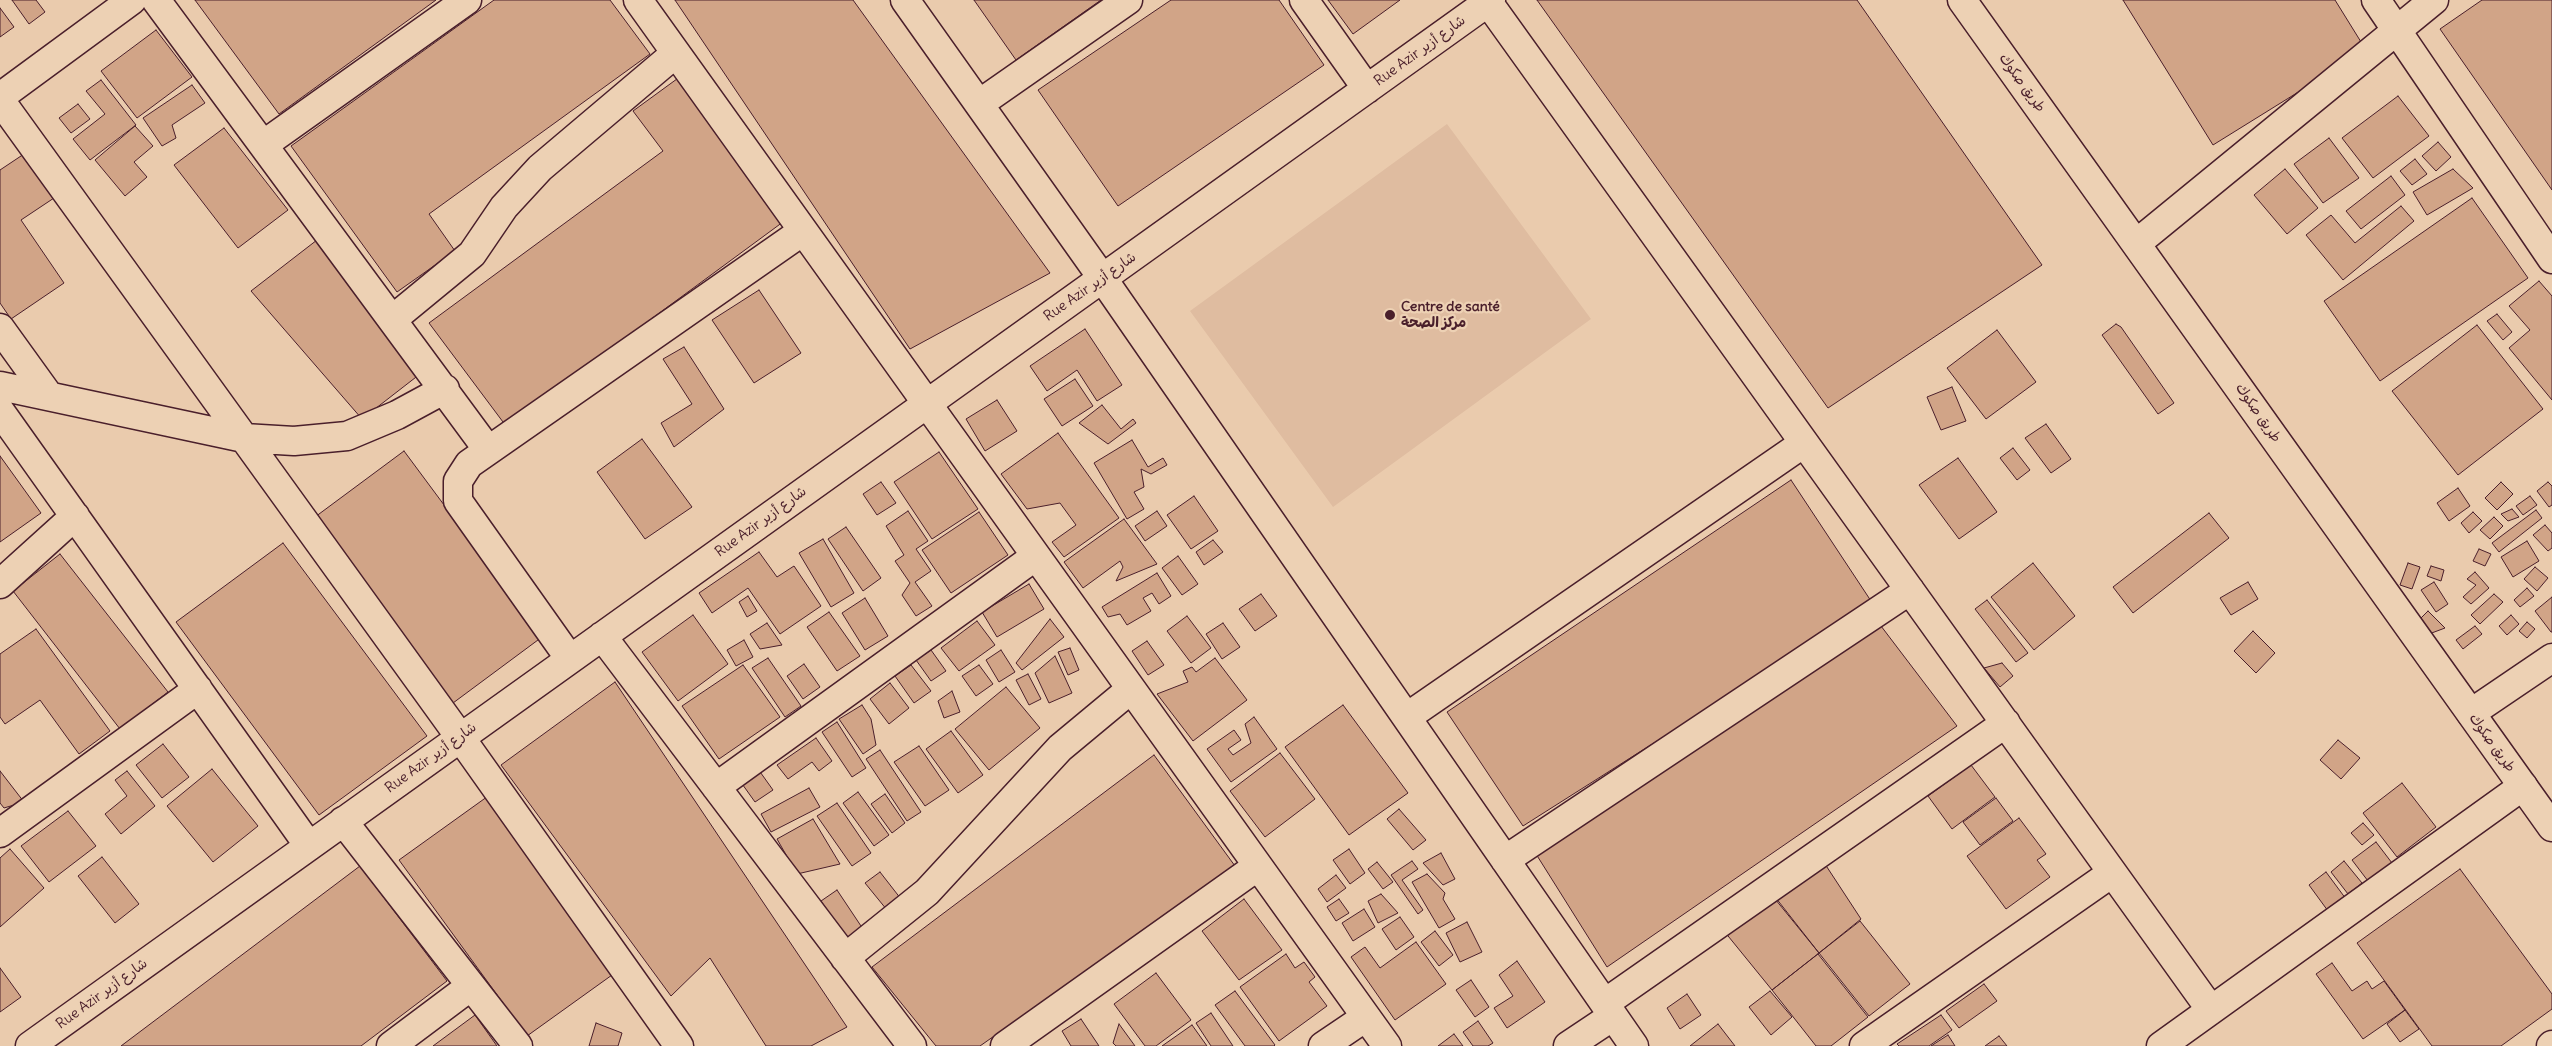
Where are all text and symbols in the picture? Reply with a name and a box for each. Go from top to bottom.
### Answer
street label: Rue Azir شارع أزير [1371,12,1469,90]
street label: طريق صكوك [1995,50,2049,116]
street label: Rue Azir شارع أزير [1041,249,1139,325]
place label: Centre de santé مركز الصحة [1401,299,1500,332]
marker: Centre de santé مركز الصحة [1383,308,1397,322]
street label: طريق صكوك [2232,380,2284,446]
street label: Rue Azir شارع أزير [712,483,810,561]
street label: طريق صكوك [2465,710,2519,776]
street label: Rue Azir شارع أزير [382,719,480,797]
street label: Rue Azir شارع أزير [53,955,151,1033]

